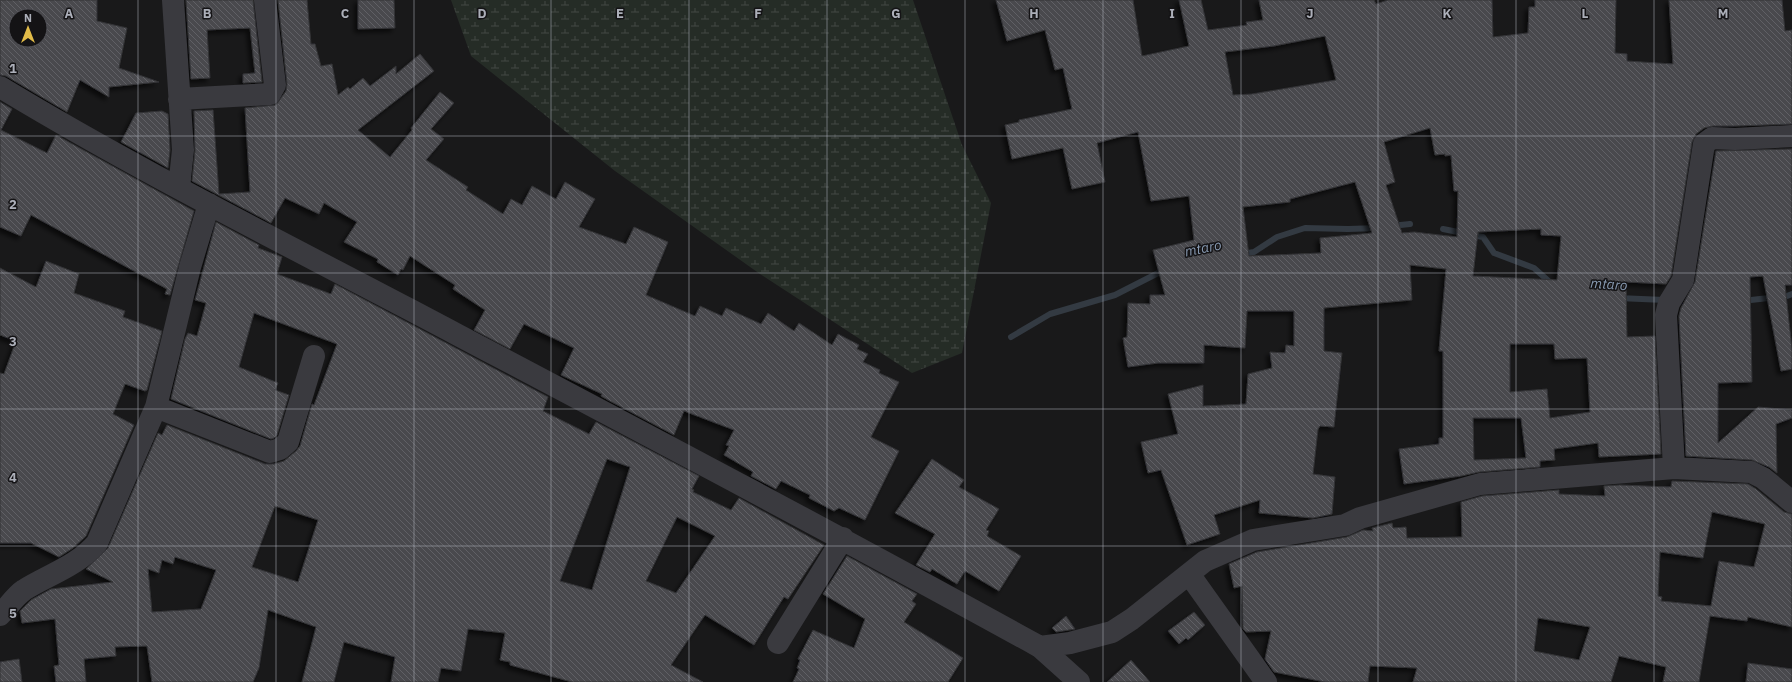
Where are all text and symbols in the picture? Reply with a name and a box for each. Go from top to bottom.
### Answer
text: A [65,5,74,22]
text: B [203,5,212,22]
text: C [341,5,350,22]
text: D [477,5,487,22]
text: E [616,5,624,22]
text: F [754,5,762,22]
text: G [891,5,901,22]
text: H [1029,5,1039,22]
text: I [1169,5,1175,22]
text: J [1306,5,1314,22]
text: K [1442,5,1452,22]
text: L [1582,5,1589,22]
text: M [1718,5,1728,22]
north arrow [8,8,48,48]
text: N [24,11,32,25]
text: 1 [9,60,17,77]
text: 2 [9,196,17,213]
water label: mtaro [1183,236,1223,260]
water label: mtaro [1590,274,1628,294]
text: 3 [9,333,17,350]
text: 4 [9,469,17,486]
text: 5 [9,605,17,622]

